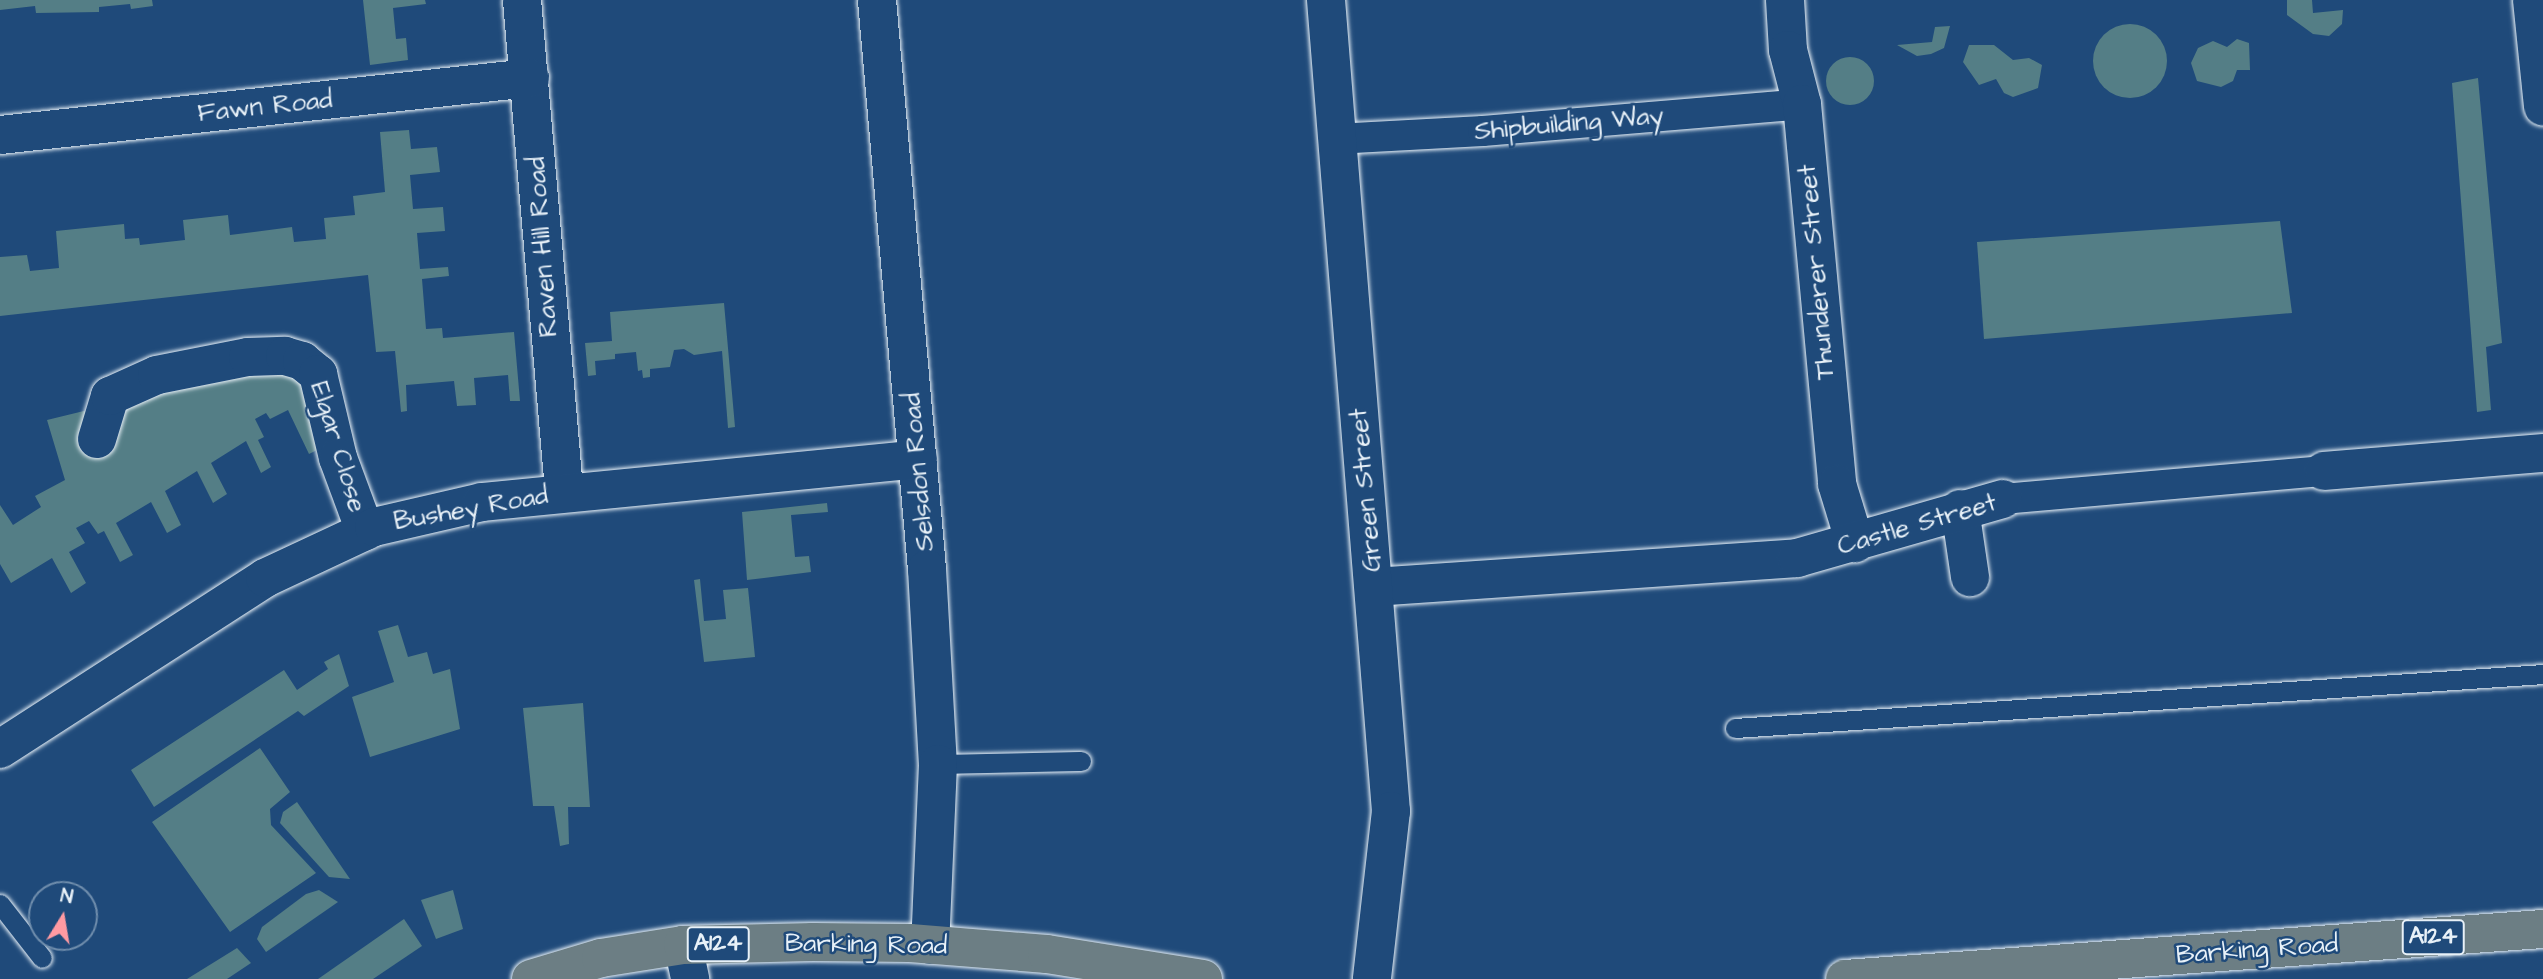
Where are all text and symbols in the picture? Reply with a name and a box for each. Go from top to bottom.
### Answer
street label: Fawn Road [196,84,334,130]
street label: Shipbuilding Way [1473,100,1665,148]
street label: Raven Hill Road [521,156,565,338]
street label: Thunderer Street [1792,163,1842,381]
street label: Elgar Close [303,378,373,516]
street label: Selsdon Road [897,391,941,553]
street label: Green Street [1343,407,1389,573]
street label: Bushey Road [391,480,551,538]
street label: Castle Street [1834,487,2000,563]
north arrow [28,881,98,951]
text: N [58,882,75,911]
road number: A124 [2402,917,2464,958]
road number: A124 [686,924,750,964]
street label: Barking Road [784,928,948,962]
street label: Barking Road [2175,929,2339,971]

